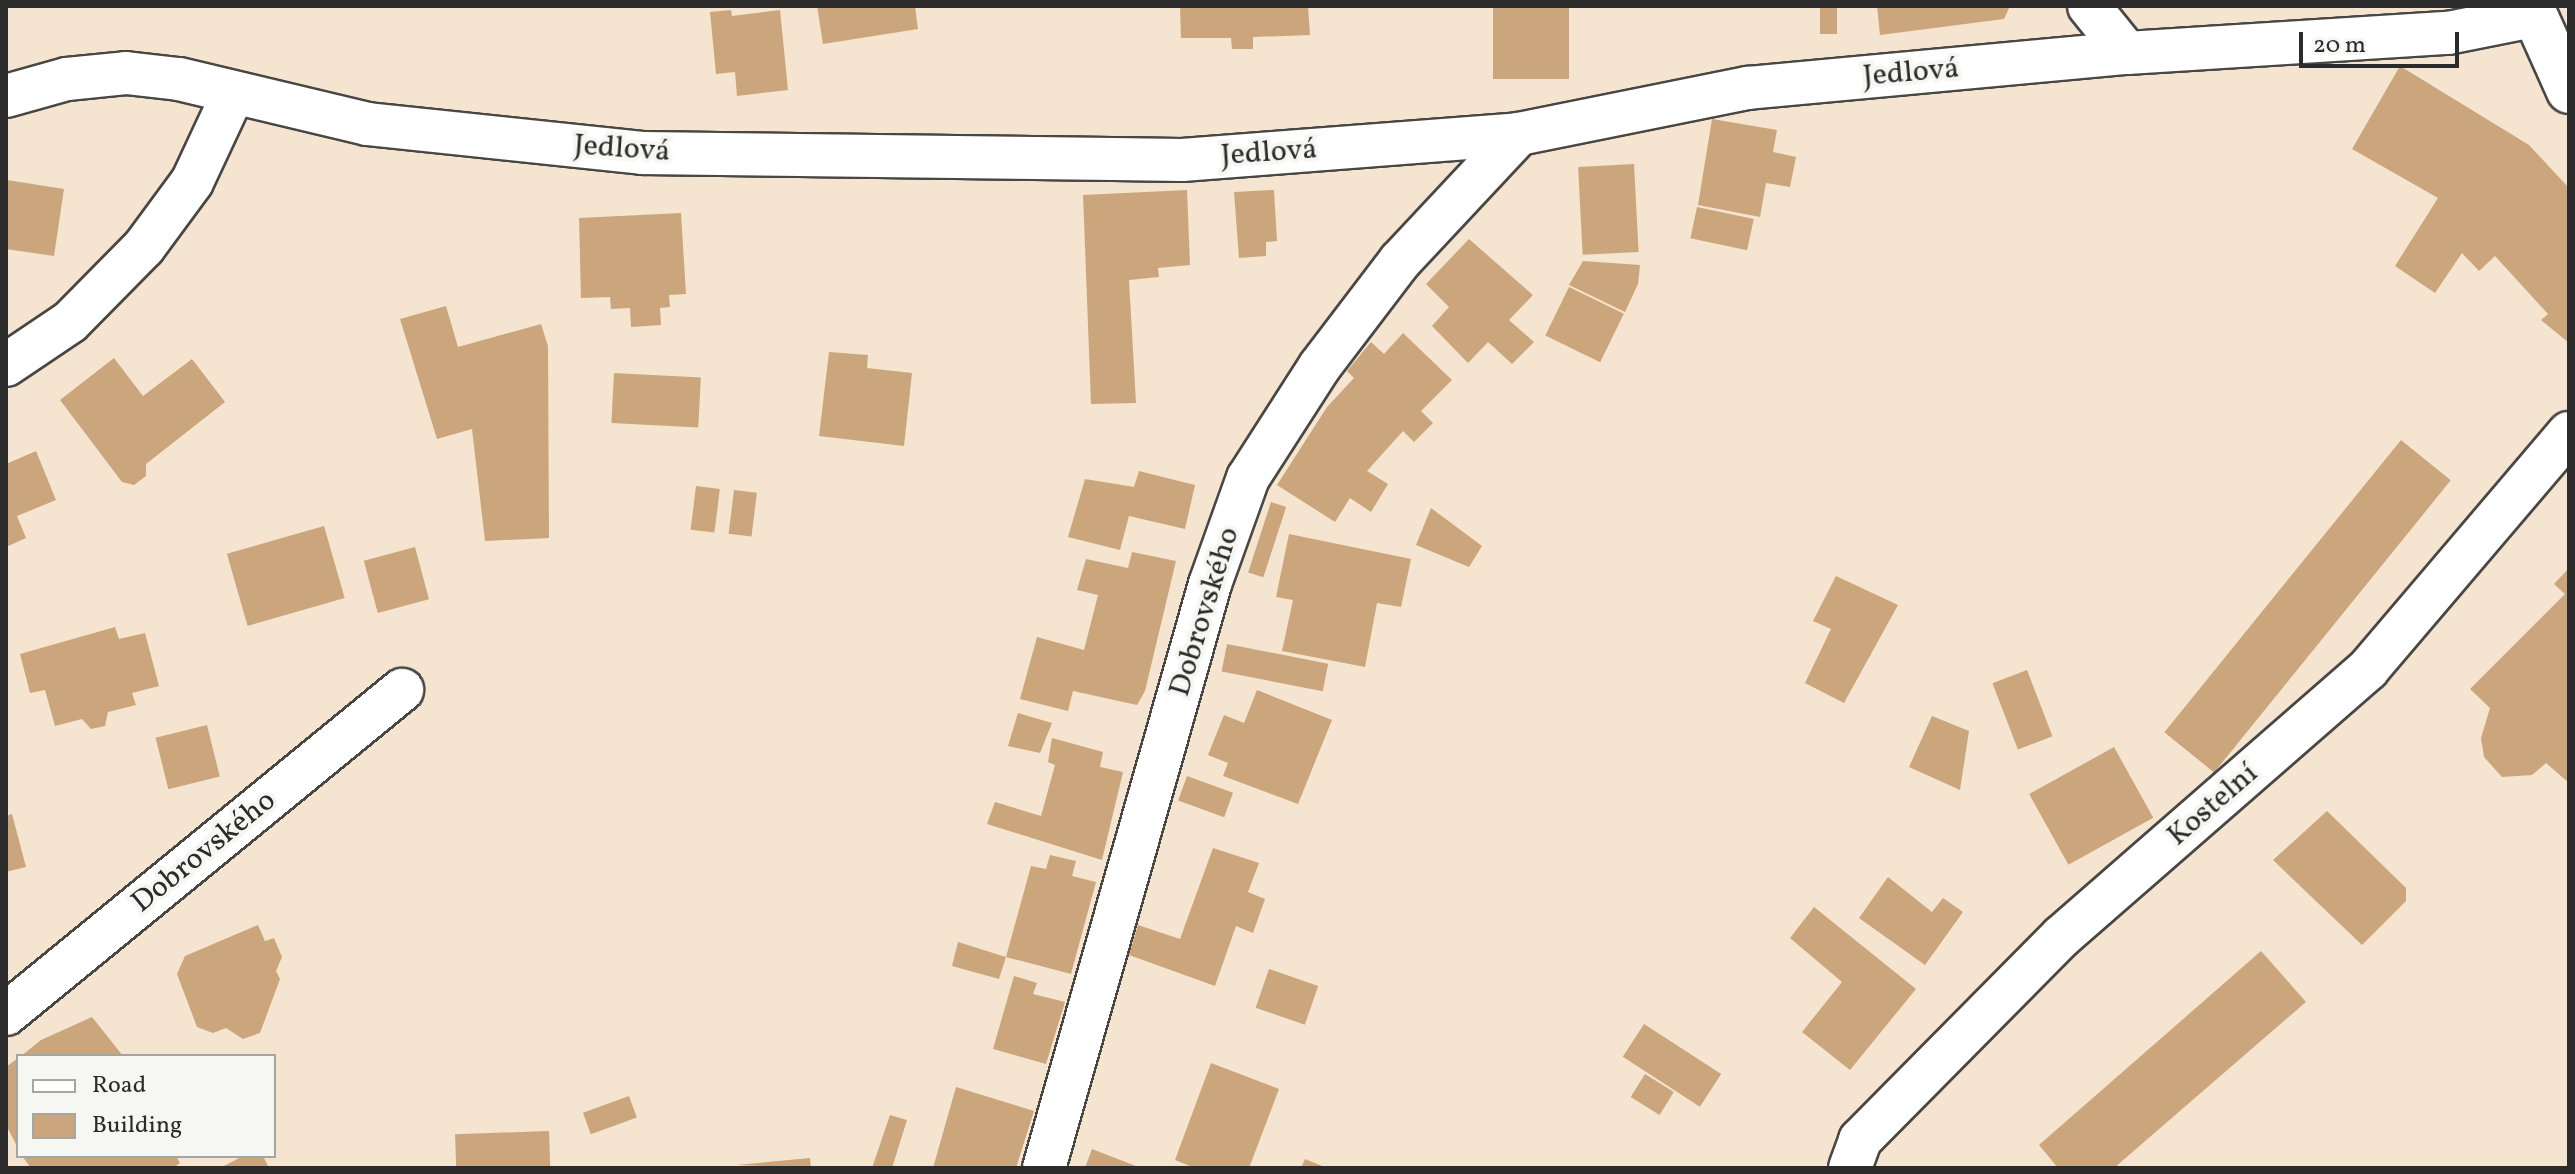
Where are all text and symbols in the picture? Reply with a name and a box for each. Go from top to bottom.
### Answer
scale bar [2303,16,2463,66]
text: 20 m [2313,29,2366,63]
street label: Jedlová [1861,51,1961,95]
street label: Jedlová [573,128,671,170]
street label: Jedlová [1220,132,1318,174]
street label: Dobrovského [1162,523,1248,701]
street label: Kostelní [2160,756,2266,854]
street label: Dobrovského [125,783,283,921]
legend [16,1054,276,1158]
text: Road [92,1069,146,1103]
text: Building [92,1109,182,1143]

